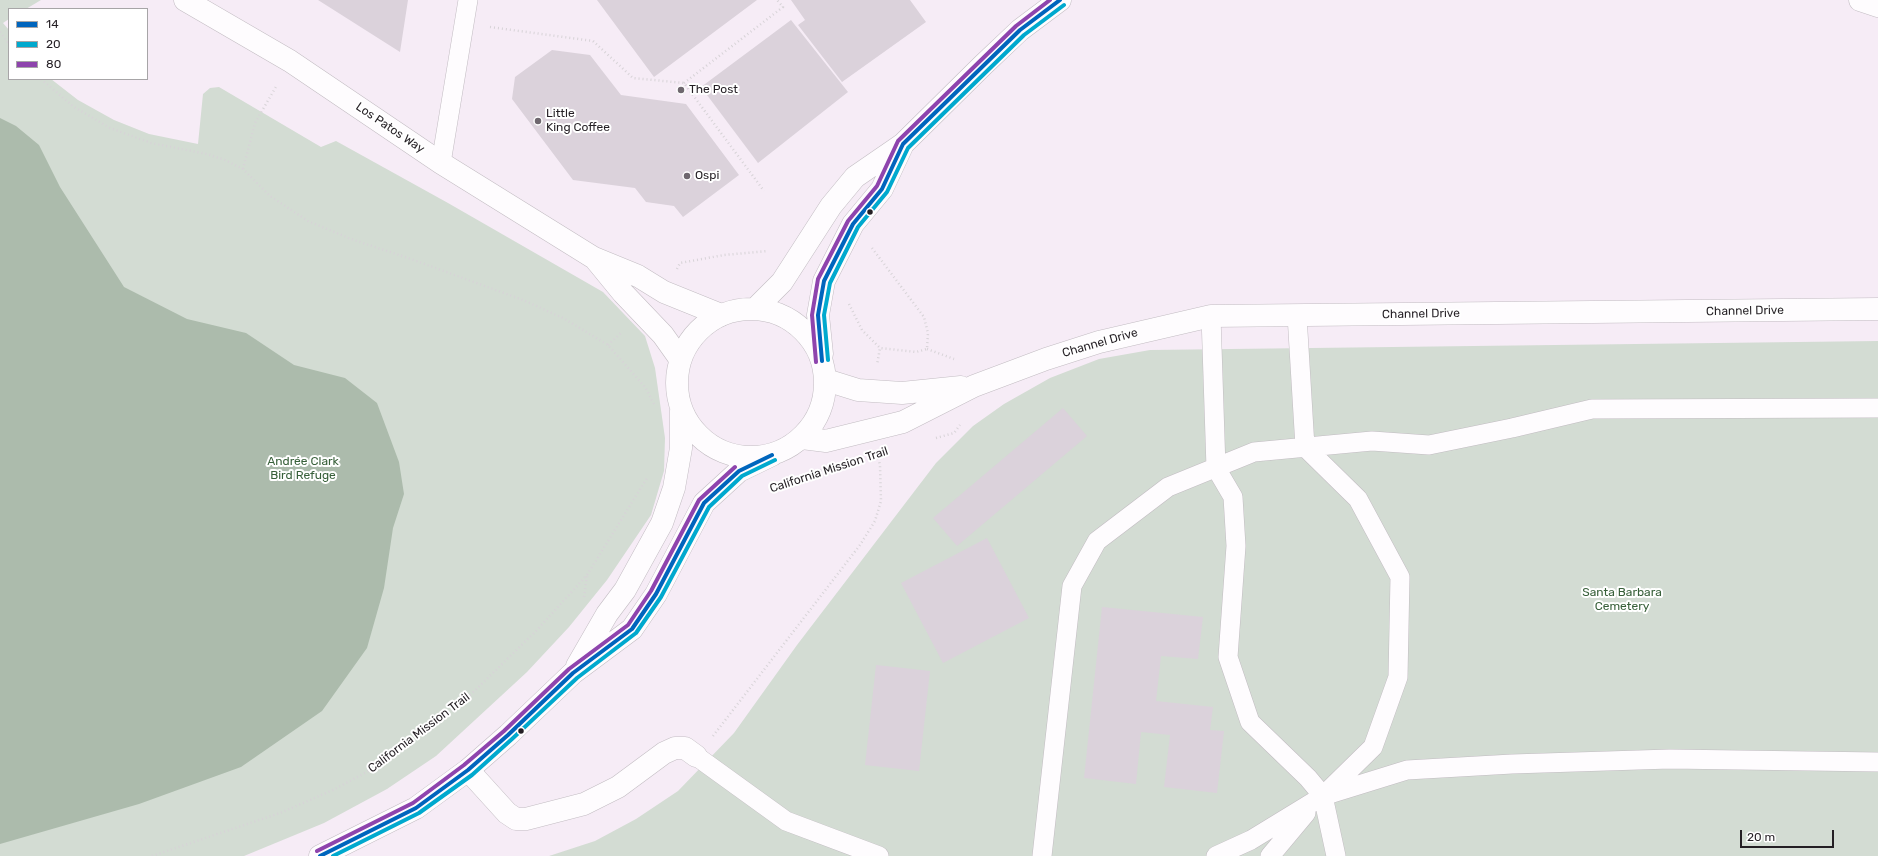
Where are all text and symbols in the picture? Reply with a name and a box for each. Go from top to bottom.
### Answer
legend [8,8,148,80]
text: 14 [46,17,59,31]
text: 20 [46,37,61,51]
text: 80 [46,57,61,71]
place label: The Post [689,83,738,97]
marker: The Post [676,85,686,95]
street label: Los Patos Way [353,100,427,156]
place label: Little King Coffee [546,107,610,135]
marker: Little King Coffee [533,116,543,126]
place label: Ospi [695,169,719,183]
marker: Ospi [682,171,692,181]
unlabelled marker [865,207,875,217]
street label: Channel Drive [1706,303,1784,319]
street label: Channel Drive [1382,306,1460,322]
street label: Channel Drive [1061,325,1139,361]
street label: California Mission Trail [768,444,890,496]
park label: Andrée Clark Bird Refuge [267,455,339,483]
park label: Santa Barbara Cemetery [1582,586,1662,614]
street label: California Mission Trail [365,690,473,776]
unlabelled marker [516,726,526,736]
scale bar [1742,822,1836,848]
text: 20 m [1747,830,1775,844]

